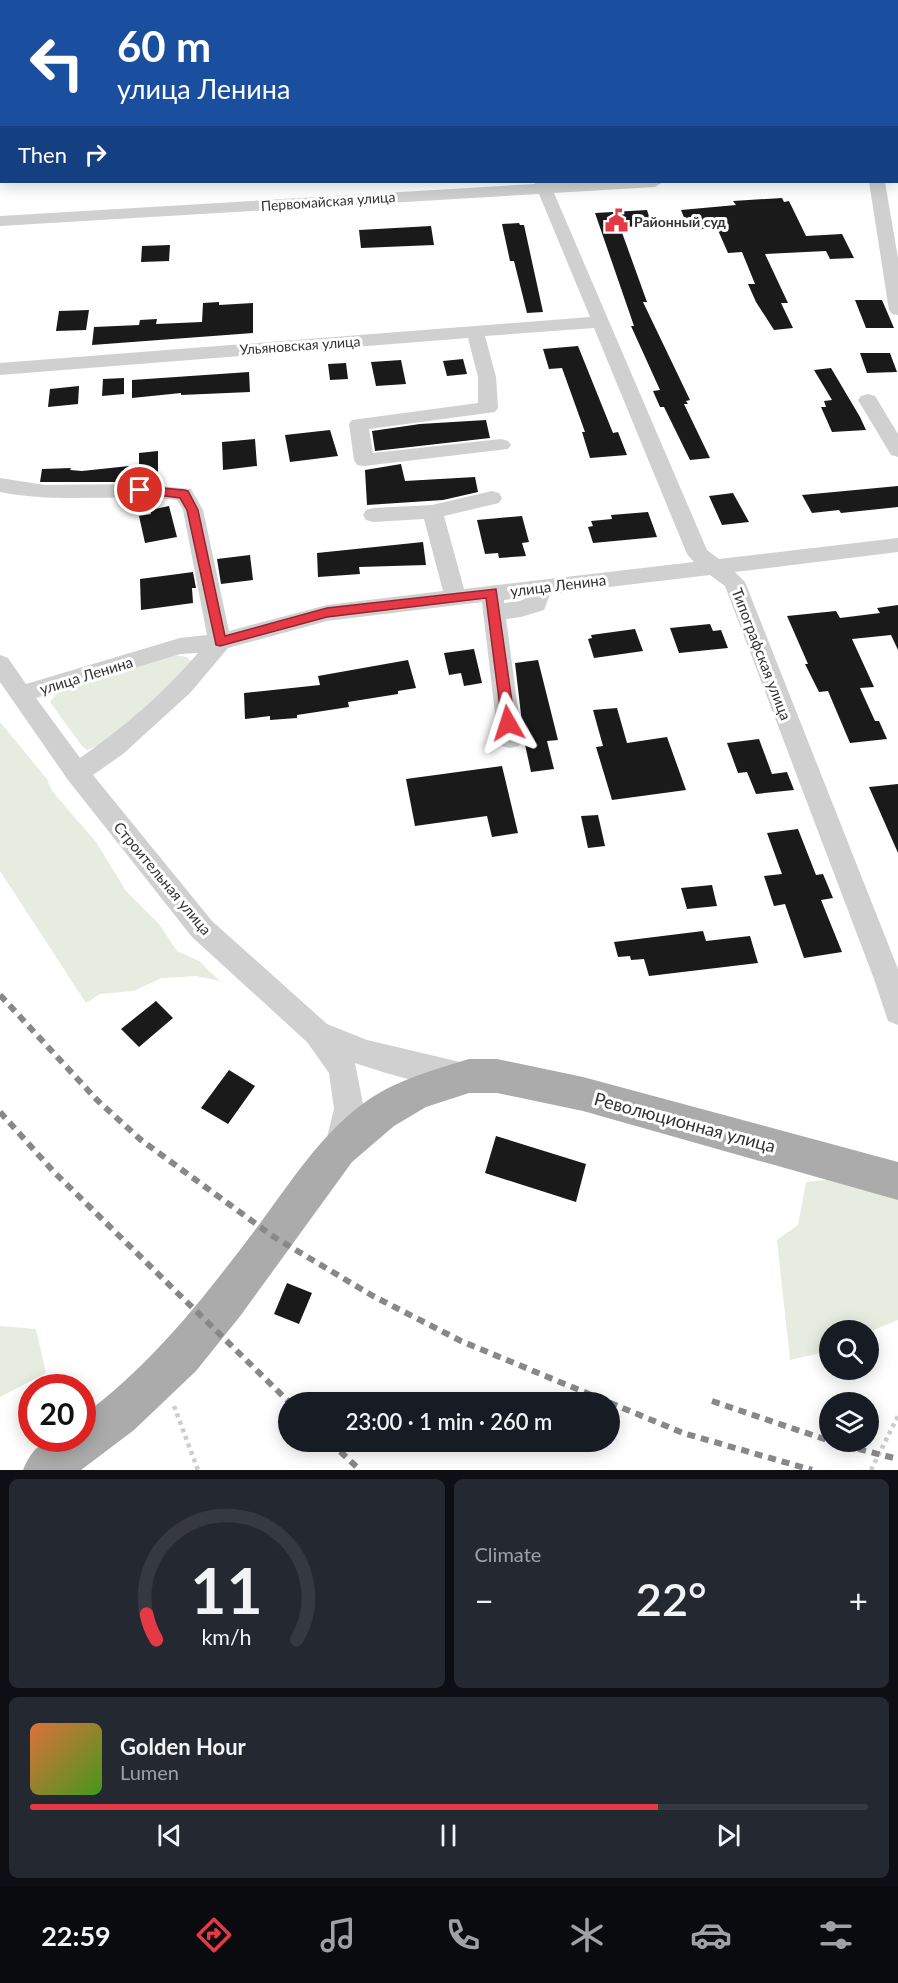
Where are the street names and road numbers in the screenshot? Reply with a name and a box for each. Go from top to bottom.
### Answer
street label: Первомайская улица [260,188,396,214]
street label: Ульяновская улица [239,332,361,358]
street label: улица Ленина [509,570,607,600]
street label: Типографская улица [729,585,795,723]
street label: улица Ленина [37,652,135,698]
street label: Строительная улица [110,818,216,938]
street label: Революционная улица [592,1087,778,1157]

